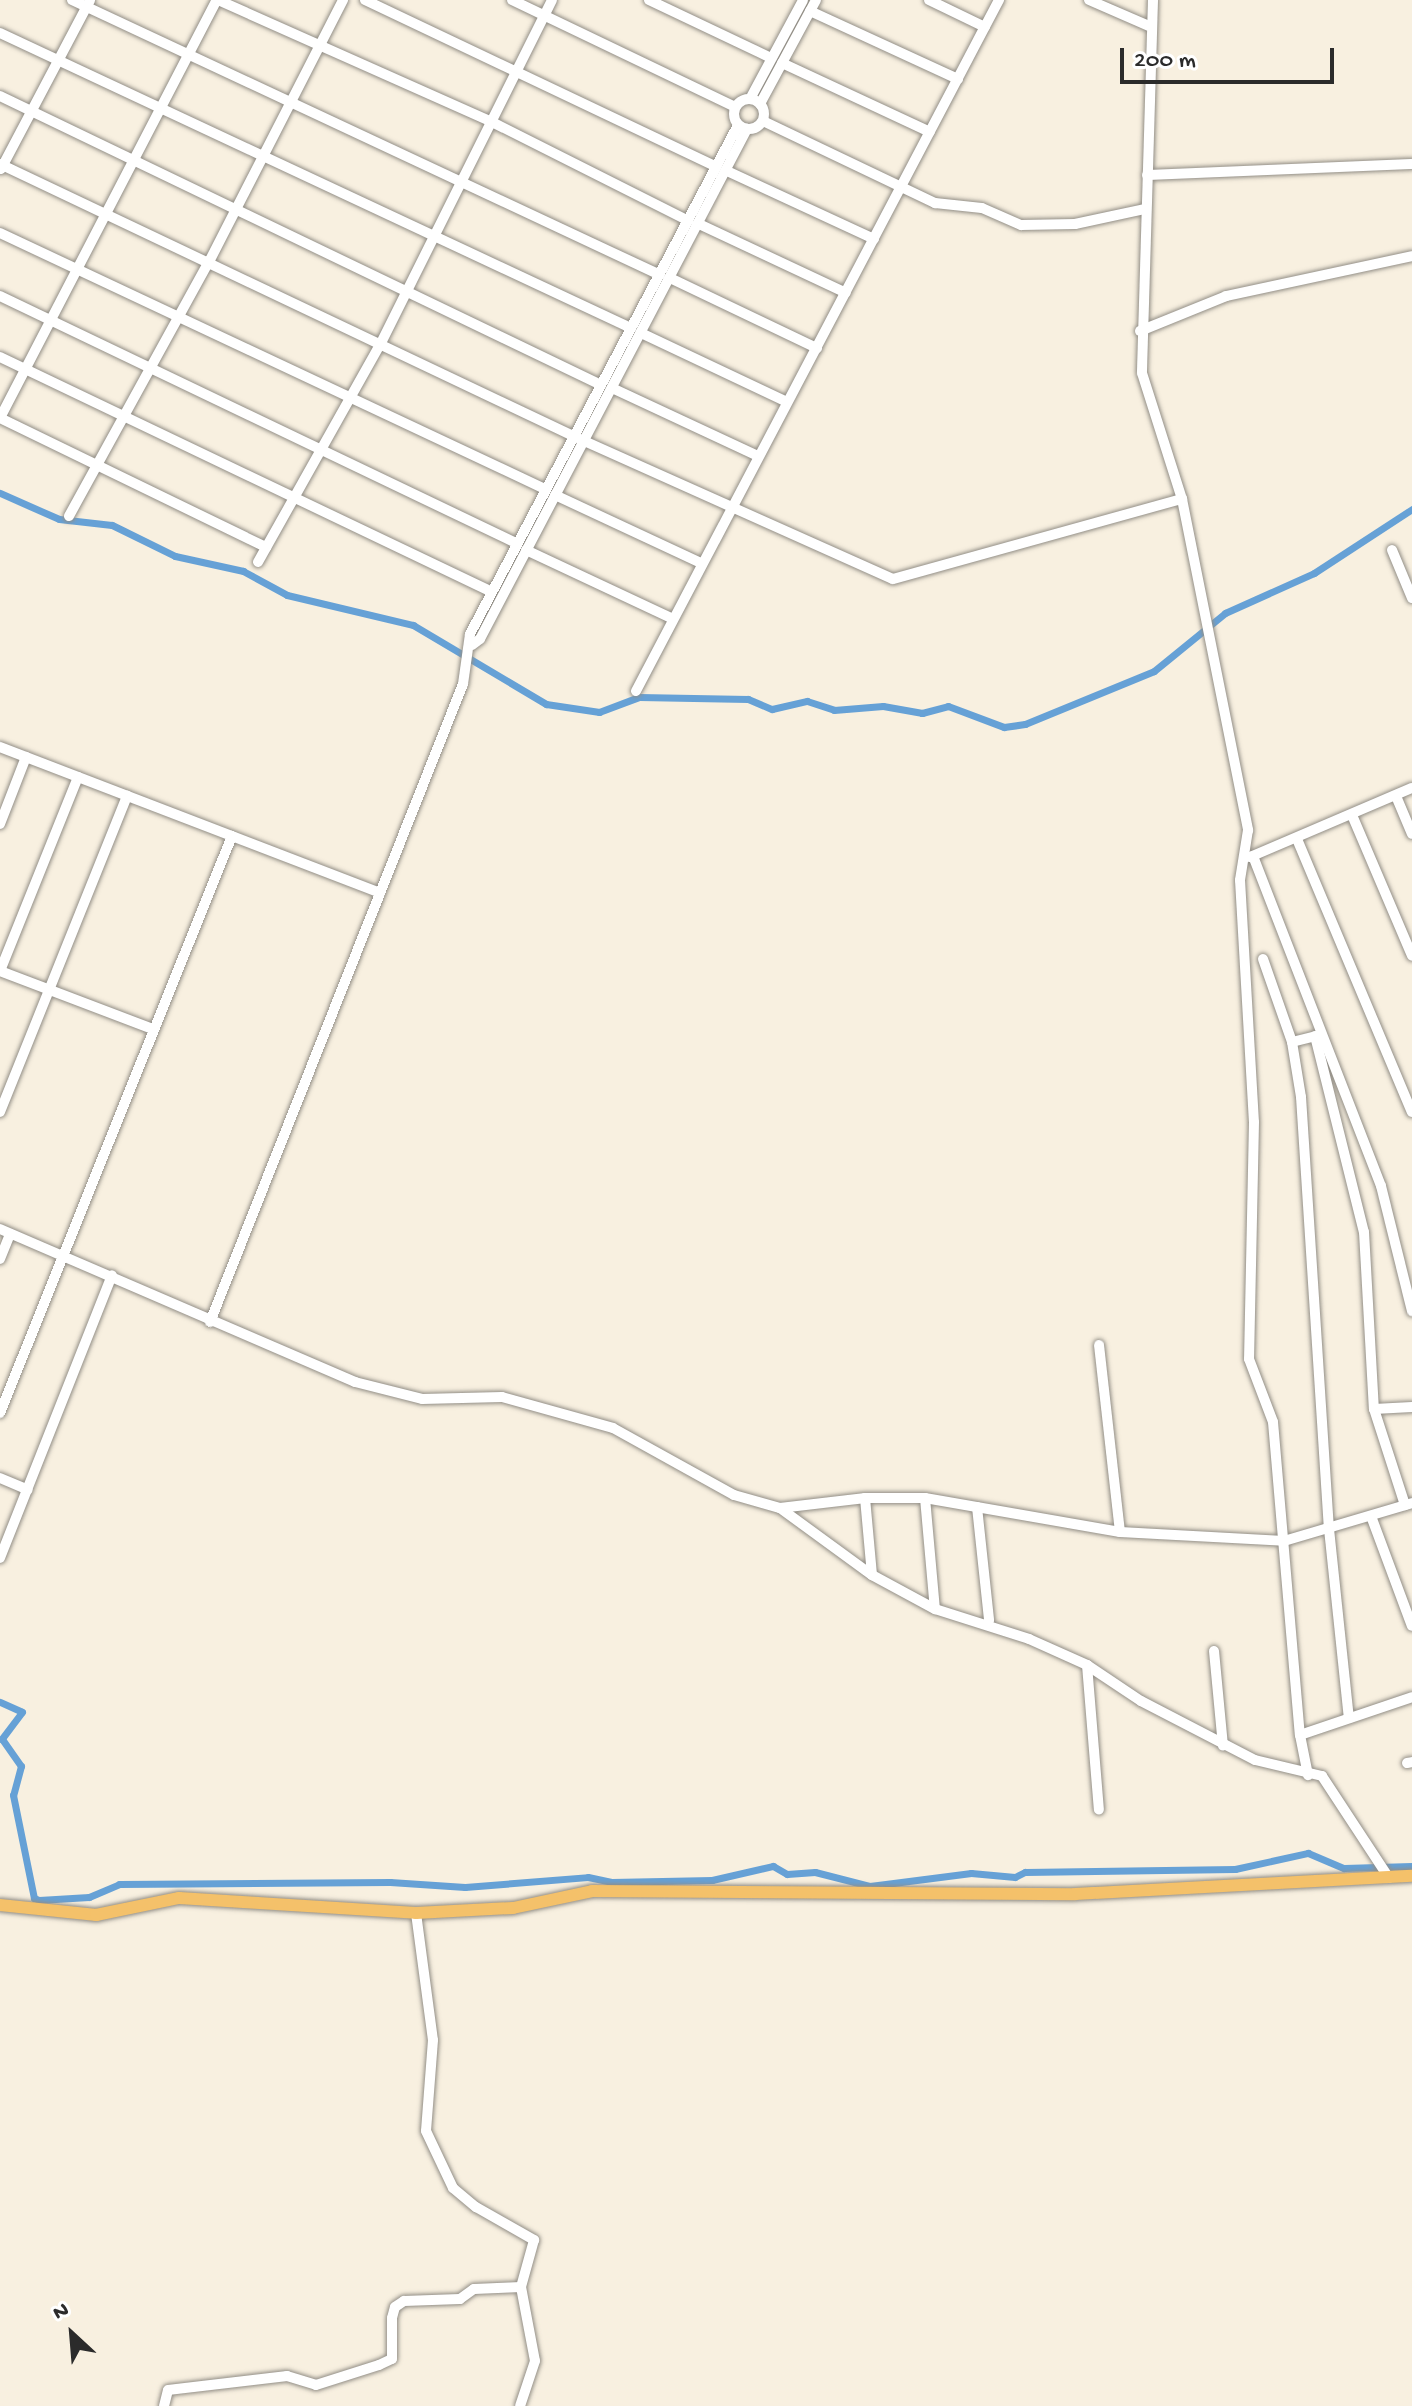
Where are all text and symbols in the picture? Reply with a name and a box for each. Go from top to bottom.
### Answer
scale bar [1124,32,1338,82]
text: 200 m [1134,47,1196,76]
north arrow [32,2294,112,2374]
text: N [49,2298,74,2327]

